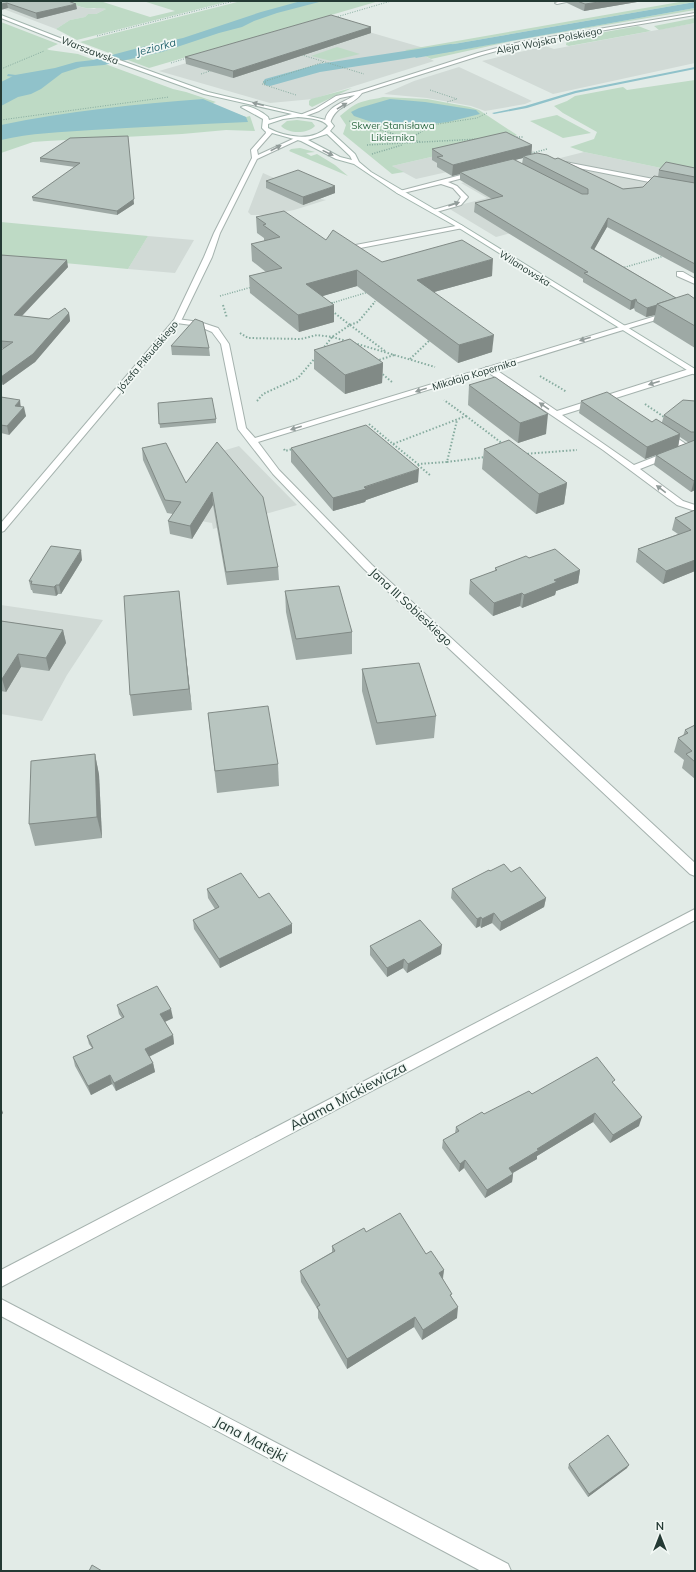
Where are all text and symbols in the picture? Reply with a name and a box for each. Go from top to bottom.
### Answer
street label: Aleja Wojska Polskiego [495,24,603,57]
street label: Warszawska [59,34,121,67]
water label: Jeziorka [134,35,178,59]
one-way arrow [252,101,265,107]
one-way arrow [336,102,348,109]
park label: Skwer Stanisława Likiernika [351,119,435,144]
one-way arrow [270,145,282,151]
one-way arrow [322,150,334,156]
one-way arrow [449,201,461,207]
street label: Wilanowska [497,248,553,289]
street label: Józefa Piłsudskiego [114,318,181,395]
one-way arrow [579,336,591,342]
street label: Mikołaja Kopernika [430,355,518,393]
one-way arrow [648,380,660,386]
one-way arrow [414,387,426,393]
one-way arrow [539,402,549,410]
one-way arrow [290,425,302,431]
one-way arrow [656,485,667,493]
street label: Jana III Sobieskiego [367,564,456,649]
street label: Adama Mickiewicza [287,1058,409,1134]
street label: Jana Matejki [211,1412,291,1466]
north arrow [640,1516,680,1556]
text: N [656,1519,664,1533]

